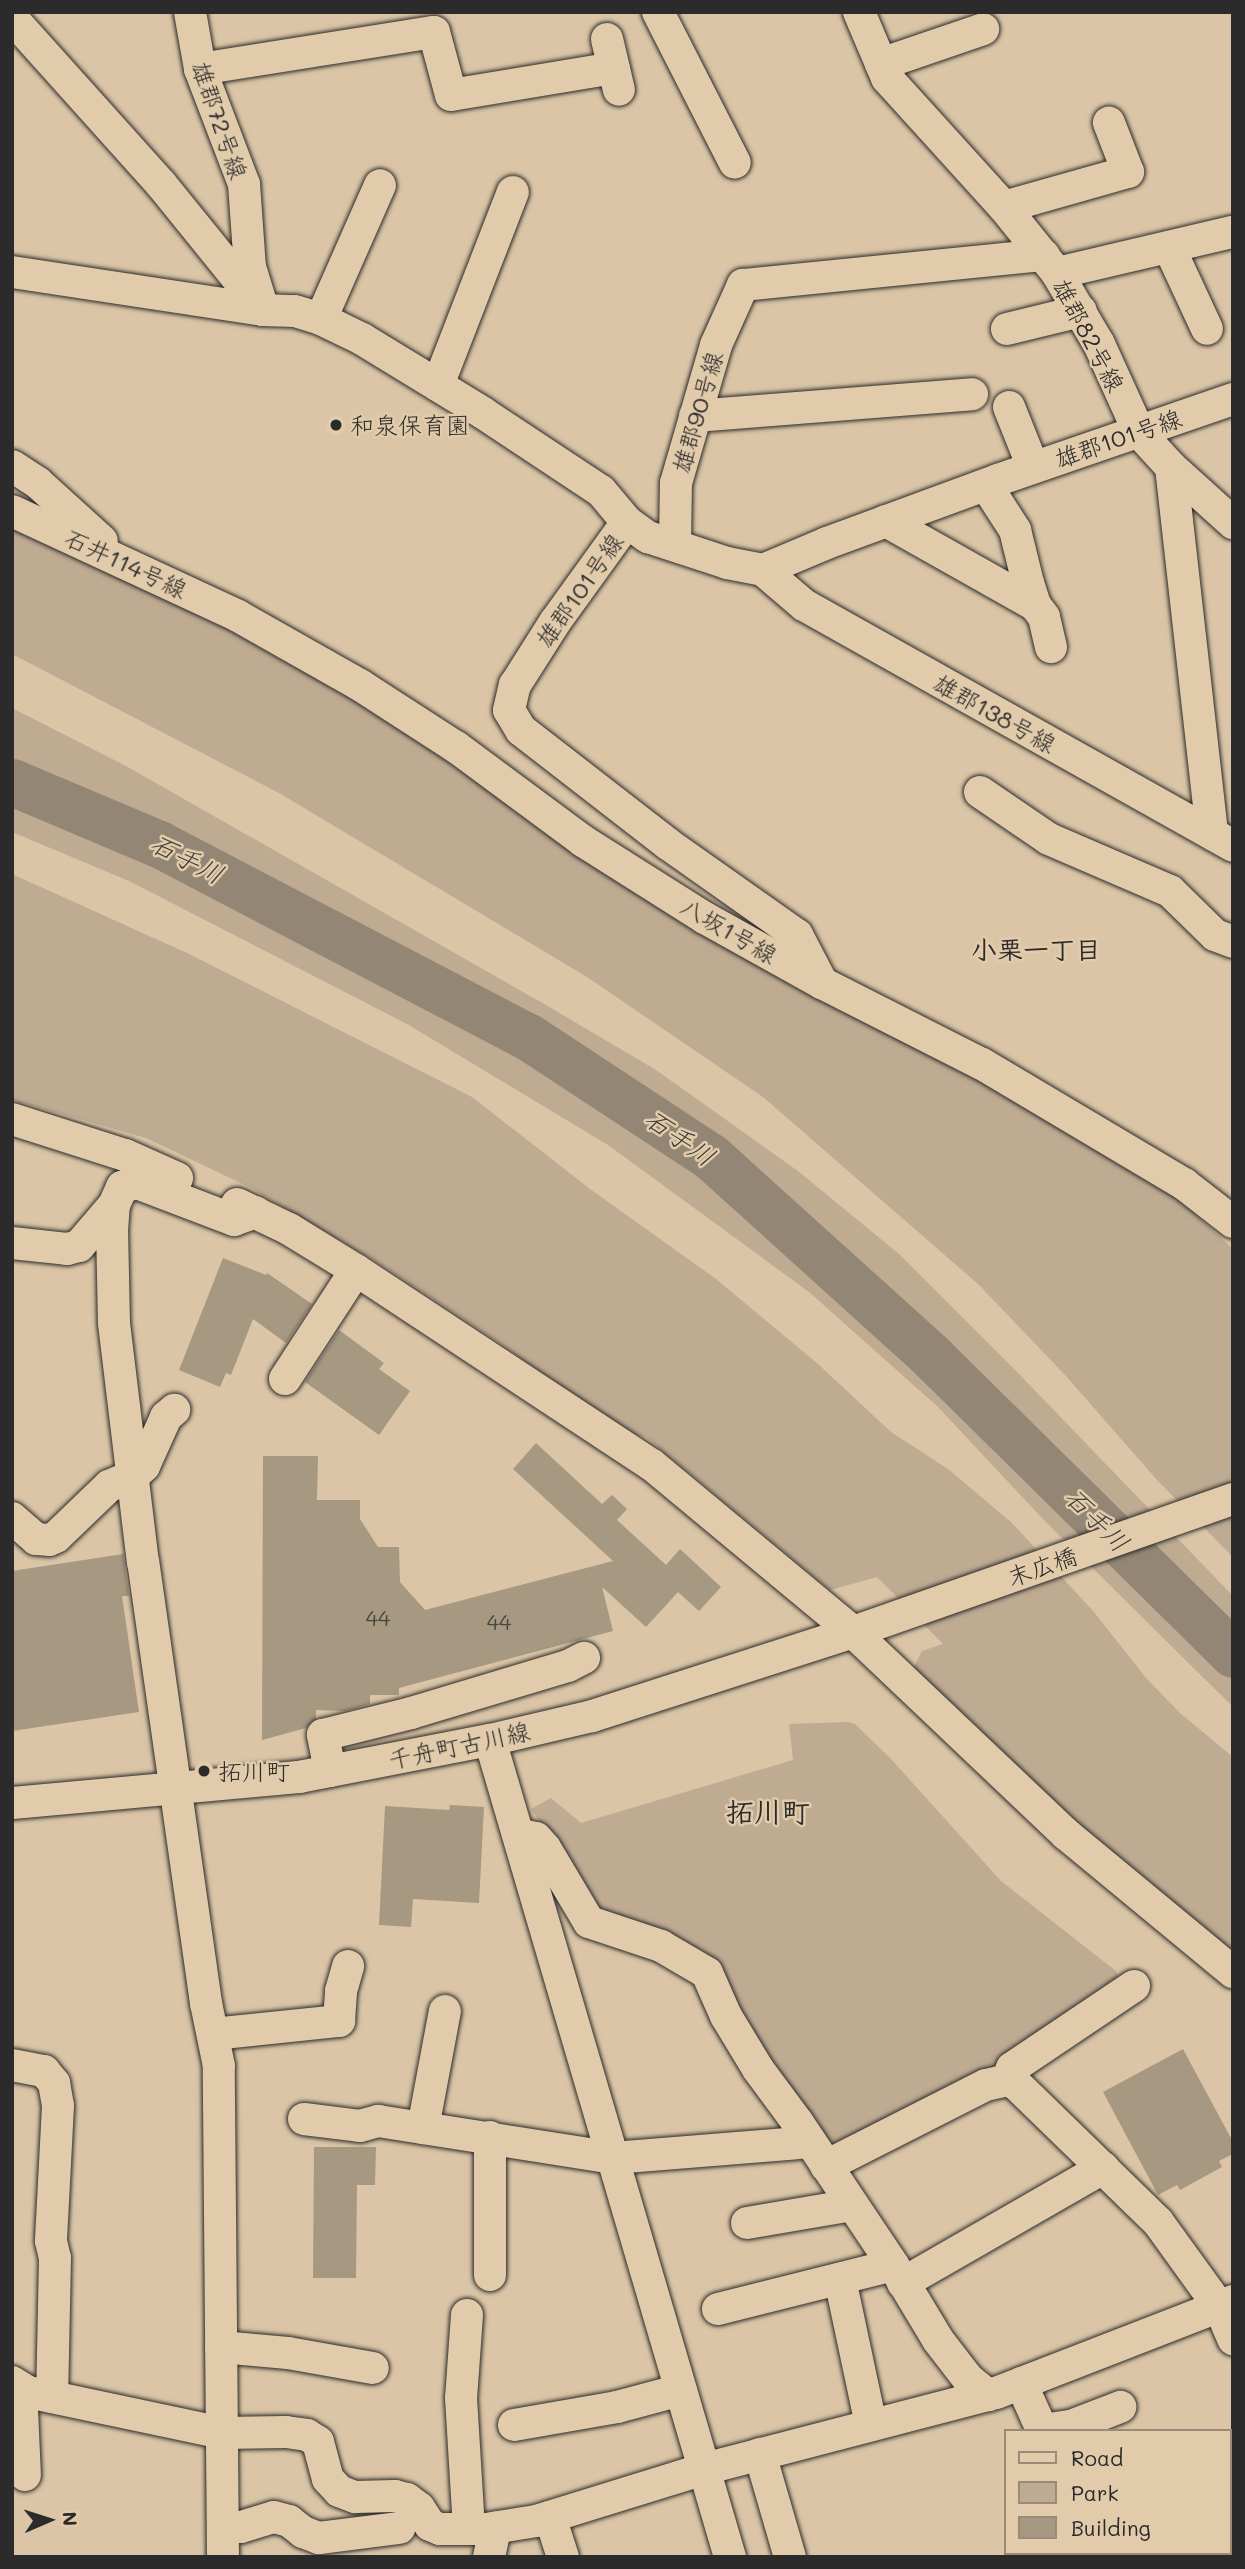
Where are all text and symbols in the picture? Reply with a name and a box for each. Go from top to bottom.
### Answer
street label: 雄郡72号線 [186,57,254,183]
street label: 雄郡82号線 [1047,274,1131,396]
street label: 雄郡90号線 [666,348,728,476]
street label: 雄郡101号線 [1051,403,1185,473]
place label: 和泉保育園 [350,411,470,439]
marker: 和泉保育園 [328,417,344,433]
street label: 石井114号線 [60,522,192,604]
street label: 雄郡101号線 [529,528,629,652]
street label: 雄郡138号線 [929,668,1061,758]
water label: 石手川 [145,827,229,891]
street label: 八坂1号線 [676,891,782,969]
district label: 小栗一丁目 [971,934,1101,966]
water label: 石手川 [639,1103,721,1173]
water label: 石手川 [1058,1481,1136,1559]
street label: 末広橋 [1003,1541,1081,1591]
house number: 44 [366,1605,390,1631]
house number: 44 [487,1609,511,1635]
street label: 千舟町古川線 [386,1716,532,1774]
place label: 拓川町 [218,1757,290,1785]
marker: 拓川町 [196,1763,212,1779]
district label: 拓川町 [726,1794,810,1828]
legend [1004,2429,1231,2555]
text: Road [1071,2444,1123,2471]
text: Park [1071,2479,1119,2506]
north arrow [14,2485,84,2555]
text: N [58,2511,83,2527]
text: Building [1071,2514,1151,2541]

